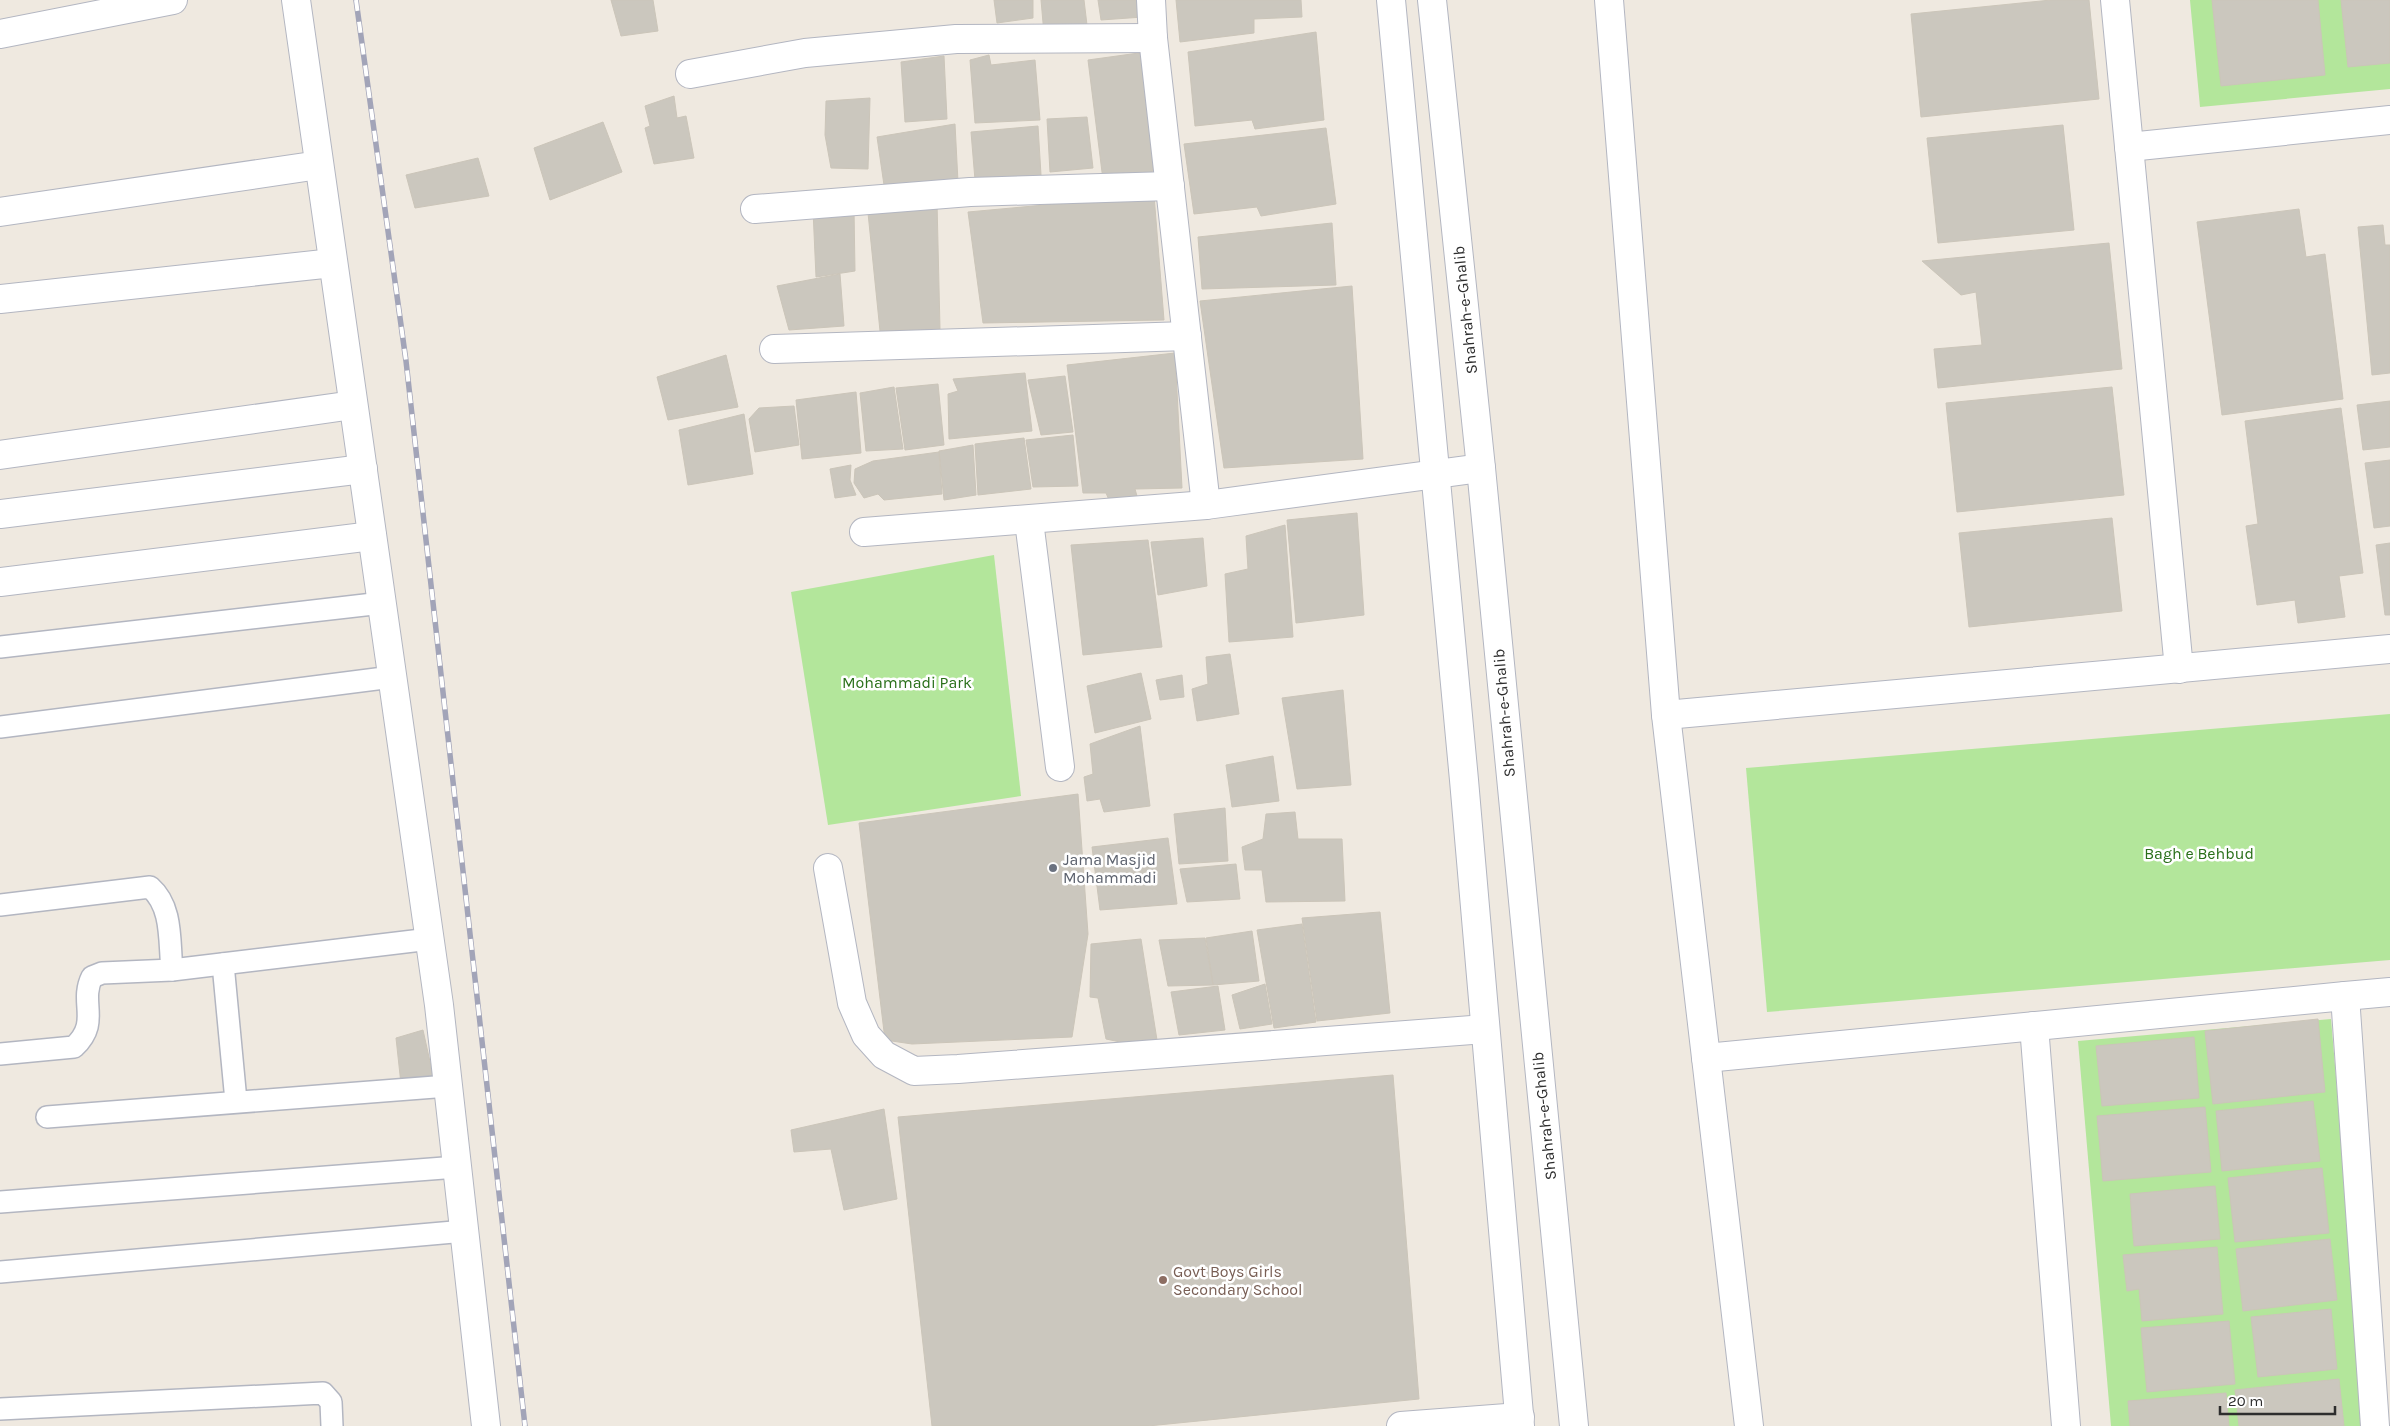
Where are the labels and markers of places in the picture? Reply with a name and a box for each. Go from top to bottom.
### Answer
place label: Jama Masjid Mohammadi [1063,850,1157,887]
marker: Jama Masjid Mohammadi [1047,862,1059,874]
place label: Govt Boys Girls Secondary School [1173,1262,1302,1299]
marker: Govt Boys Girls Secondary School [1157,1274,1169,1286]

